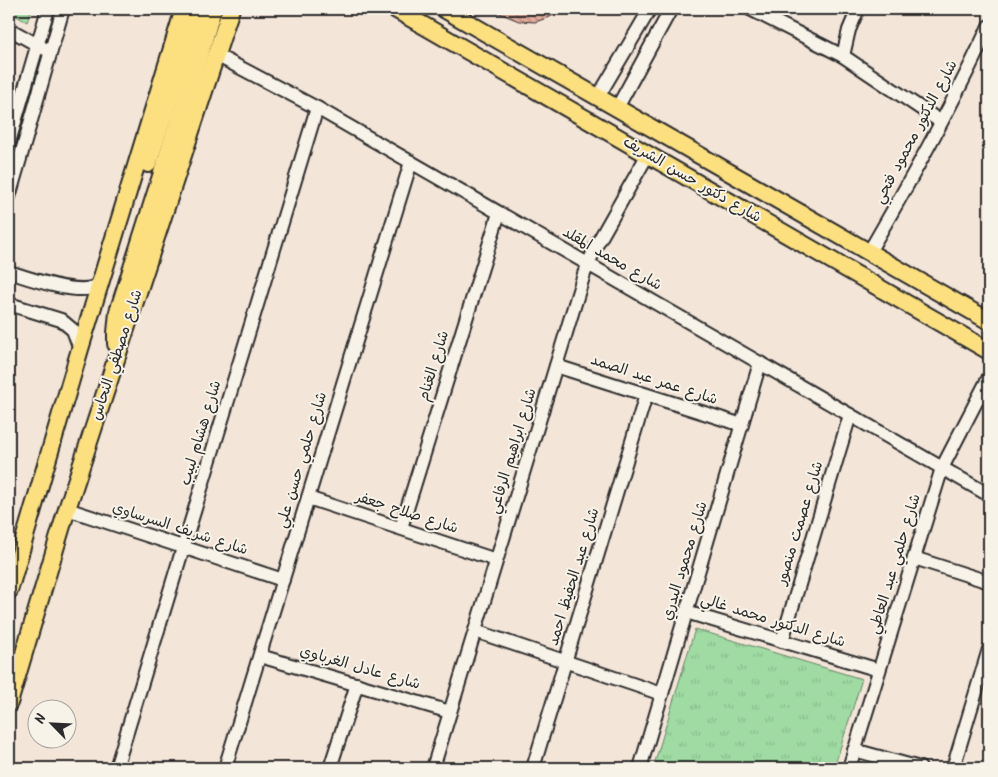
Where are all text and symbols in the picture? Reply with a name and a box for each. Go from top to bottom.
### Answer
street label: شارع الدكتور محمود فتحي [868,56,964,208]
street label: شارع دكتور حسن الشريف [618,130,766,230]
street label: شارع محمد المقلد [558,221,666,297]
street label: شارع مصطفي النحاس [85,286,149,424]
street label: شارع الغنام [412,328,456,404]
street label: شارع عمر عبد الصمد [587,348,721,412]
street label: شارع هشام لبيب [174,377,228,489]
street label: شارع ابراهيم الرفاعي [482,385,544,517]
street label: شارع حلمي حسن علي [270,389,334,531]
street label: شارع عصمت منصور [769,458,830,589]
street label: شارع صلاح جعفر [351,485,461,541]
street label: شارع حلمي عبد العاطي [862,491,928,637]
street label: شارع شريف السرساوي [109,496,251,562]
street label: شارع محمود البدري [655,498,715,624]
street label: شارع عبد الحفيظ احمد [542,505,606,649]
street label: شارع الدكتور محمد غالي [698,588,848,654]
street label: شارع عادل الغرباوي [297,639,423,697]
north arrow [28,700,78,750]
text: N [29,710,53,728]

